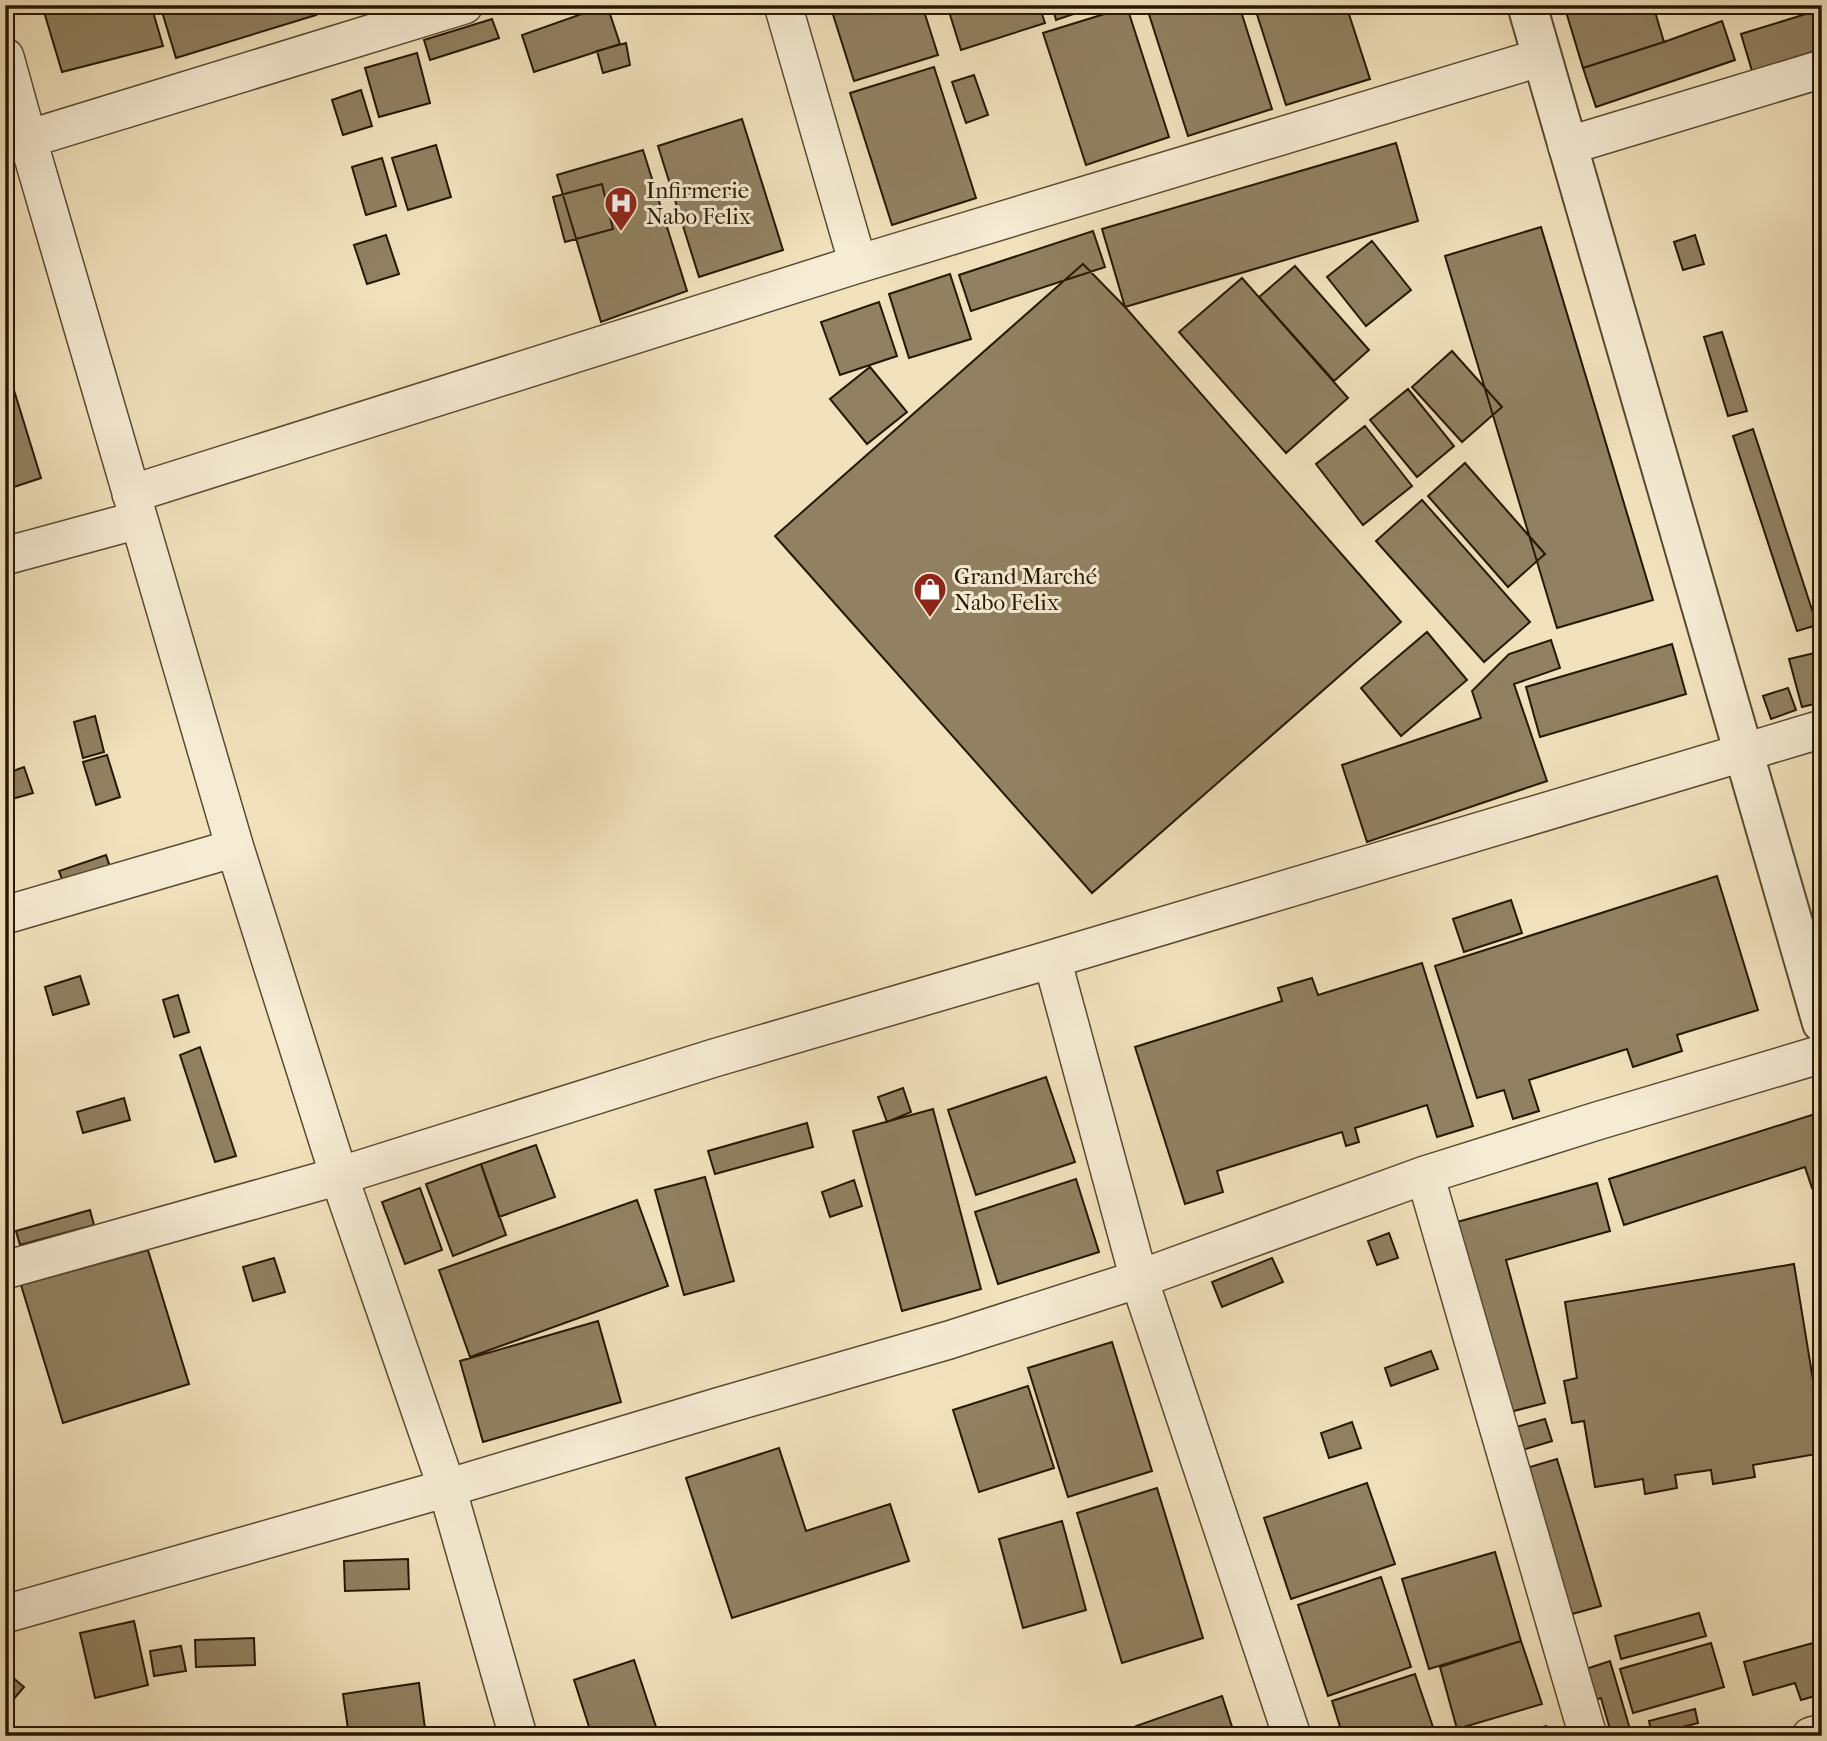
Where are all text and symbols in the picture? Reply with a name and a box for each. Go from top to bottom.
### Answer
place label: Infirmerie Nabo Felix [646,177,751,230]
hospital icon: Infirmerie Nabo Felix [602,184,640,233]
place label: Grand Marché Nabo Felix [954,563,1097,616]
shop icon: Grand Marché Nabo Felix [911,570,949,619]

